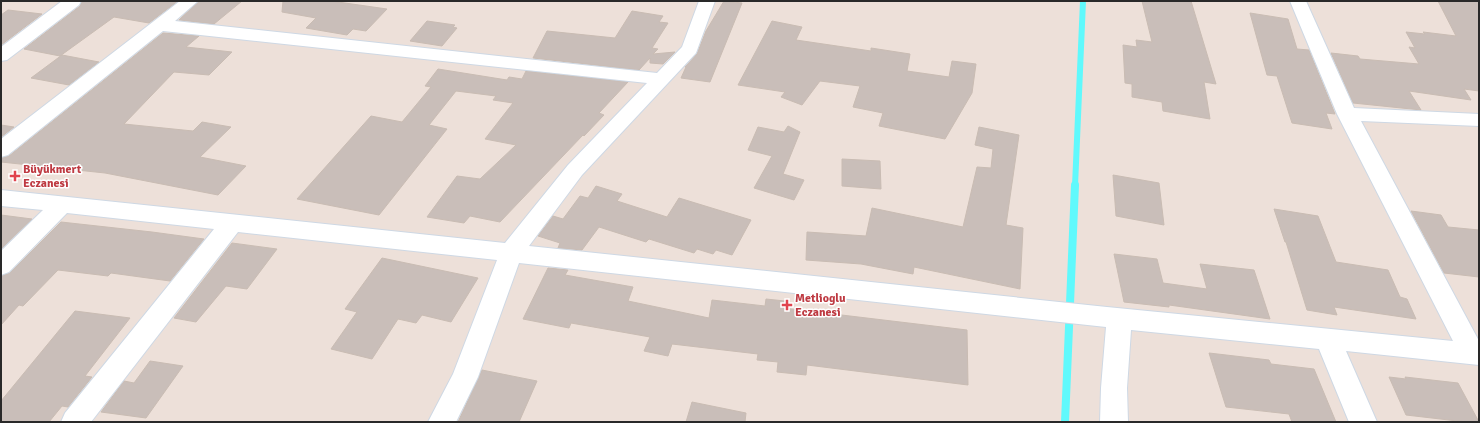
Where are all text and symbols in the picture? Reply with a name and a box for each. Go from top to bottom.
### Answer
place label: Büyükmert Eczanesi [23,162,82,191]
marker: Büyükmert Eczanesi [10,171,20,181]
place label: Metlioglu Eczanesi [795,291,846,320]
marker: Metlioglu Eczanesi [782,300,792,310]

